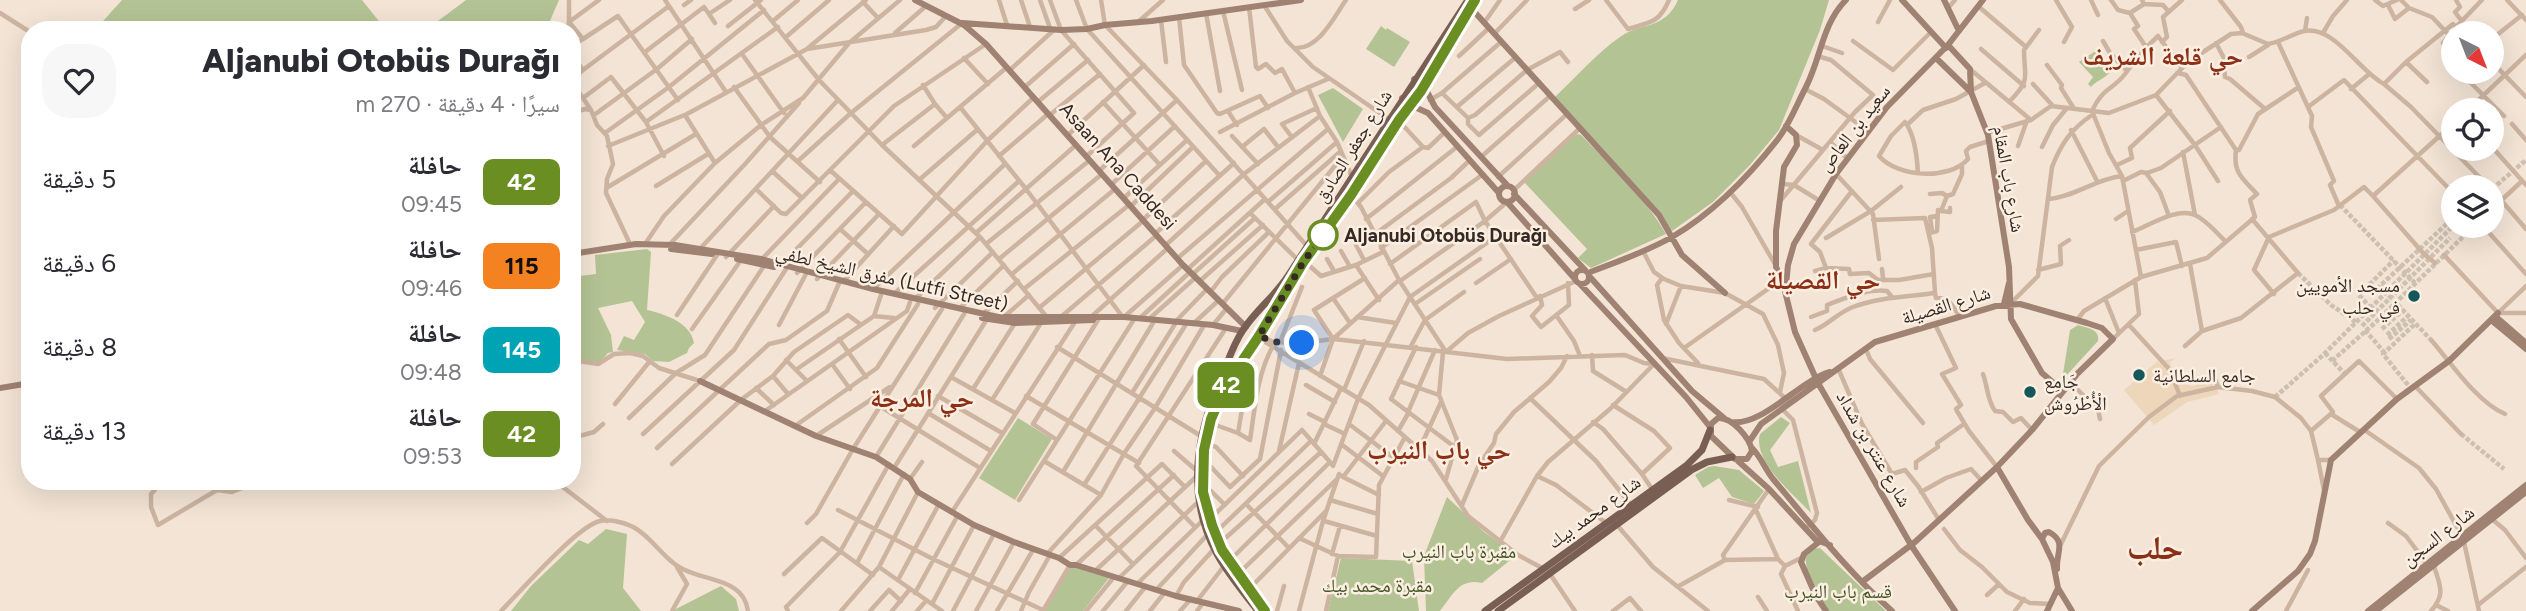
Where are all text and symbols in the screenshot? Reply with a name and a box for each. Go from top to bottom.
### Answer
north arrow [2441,21,2504,84]
map controls [2441,21,2504,238]
district label: حي قلعة الشريف [2083,40,2243,76]
text: Aljanubi Otobüs Durağı [202,41,560,80]
button: heart [42,44,116,118]
street label: سعيد بن العاص [1813,80,1895,176]
street label: شارع جعفر الصادق [1309,85,1397,207]
text: سيرًا · 4 دقيقة · 270 m [355,90,560,118]
street label: Asaan Ana Caddesi [1055,98,1181,234]
button: locate [2441,98,2504,161]
street label: شارع باب المقام [1986,124,2030,235]
text: حافلة [408,149,462,181]
text: 5 دقيقة [42,163,116,195]
text: 42 [507,167,536,196]
button: layers [2441,175,2504,238]
text: 09:45 [401,190,462,218]
marker: Aljanubi Otobüs Durağı [1308,220,1338,250]
place label: Aljanubi Otobüs Durağı [1344,224,1547,247]
text: حافلة [408,233,462,265]
street label: مفرق الشيخ لطفي (Lutfi Street) [773,240,1010,320]
text: 6 دقيقة [42,247,116,279]
text: 115 [504,251,539,280]
district label: حي القصيلة [1766,264,1880,300]
text: 09:46 [401,274,462,302]
place label: مسجد الأمويين في حلب [2296,274,2400,322]
street label: شارع القصيلة [1899,281,1993,329]
marker: مسجد الأمويين في حلب [2406,288,2422,304]
text: حافلة [408,317,462,349]
your location [1284,325,1319,360]
text: 8 دقيقة [42,331,117,363]
text: 145 [502,335,541,364]
text: 09:48 [400,358,462,386]
line badge: 42 [1194,362,1258,408]
place label: جامع السلطانية [2153,364,2256,388]
marker: جامع السلطانية [2131,367,2147,383]
text: 42 [1211,370,1241,399]
place label: جَامِع الْأُطْرُوش [2044,370,2107,415]
district label: حي المرجة [870,382,974,418]
marker: جَامِع الْأُطْرُوش [2022,384,2038,400]
street label: شارع عنتر بن شداد [1832,387,1916,511]
text: حافلة [408,401,462,433]
text: 13 دقيقة [42,415,126,447]
text: 42 [507,419,536,448]
district label: حي باب النيرب [1367,434,1511,470]
text: 09:53 [403,442,462,470]
street label: شارع محمد بيك [1543,470,1645,554]
street label: شارع السجن [2397,501,2479,571]
district label: حلب [2127,528,2183,567]
park label: مقبرة باب النيرب [1402,540,1516,563]
park label: مقبرة محمد بيك [1322,574,1432,597]
park label: قسم باب النيرب [1784,580,1892,604]

